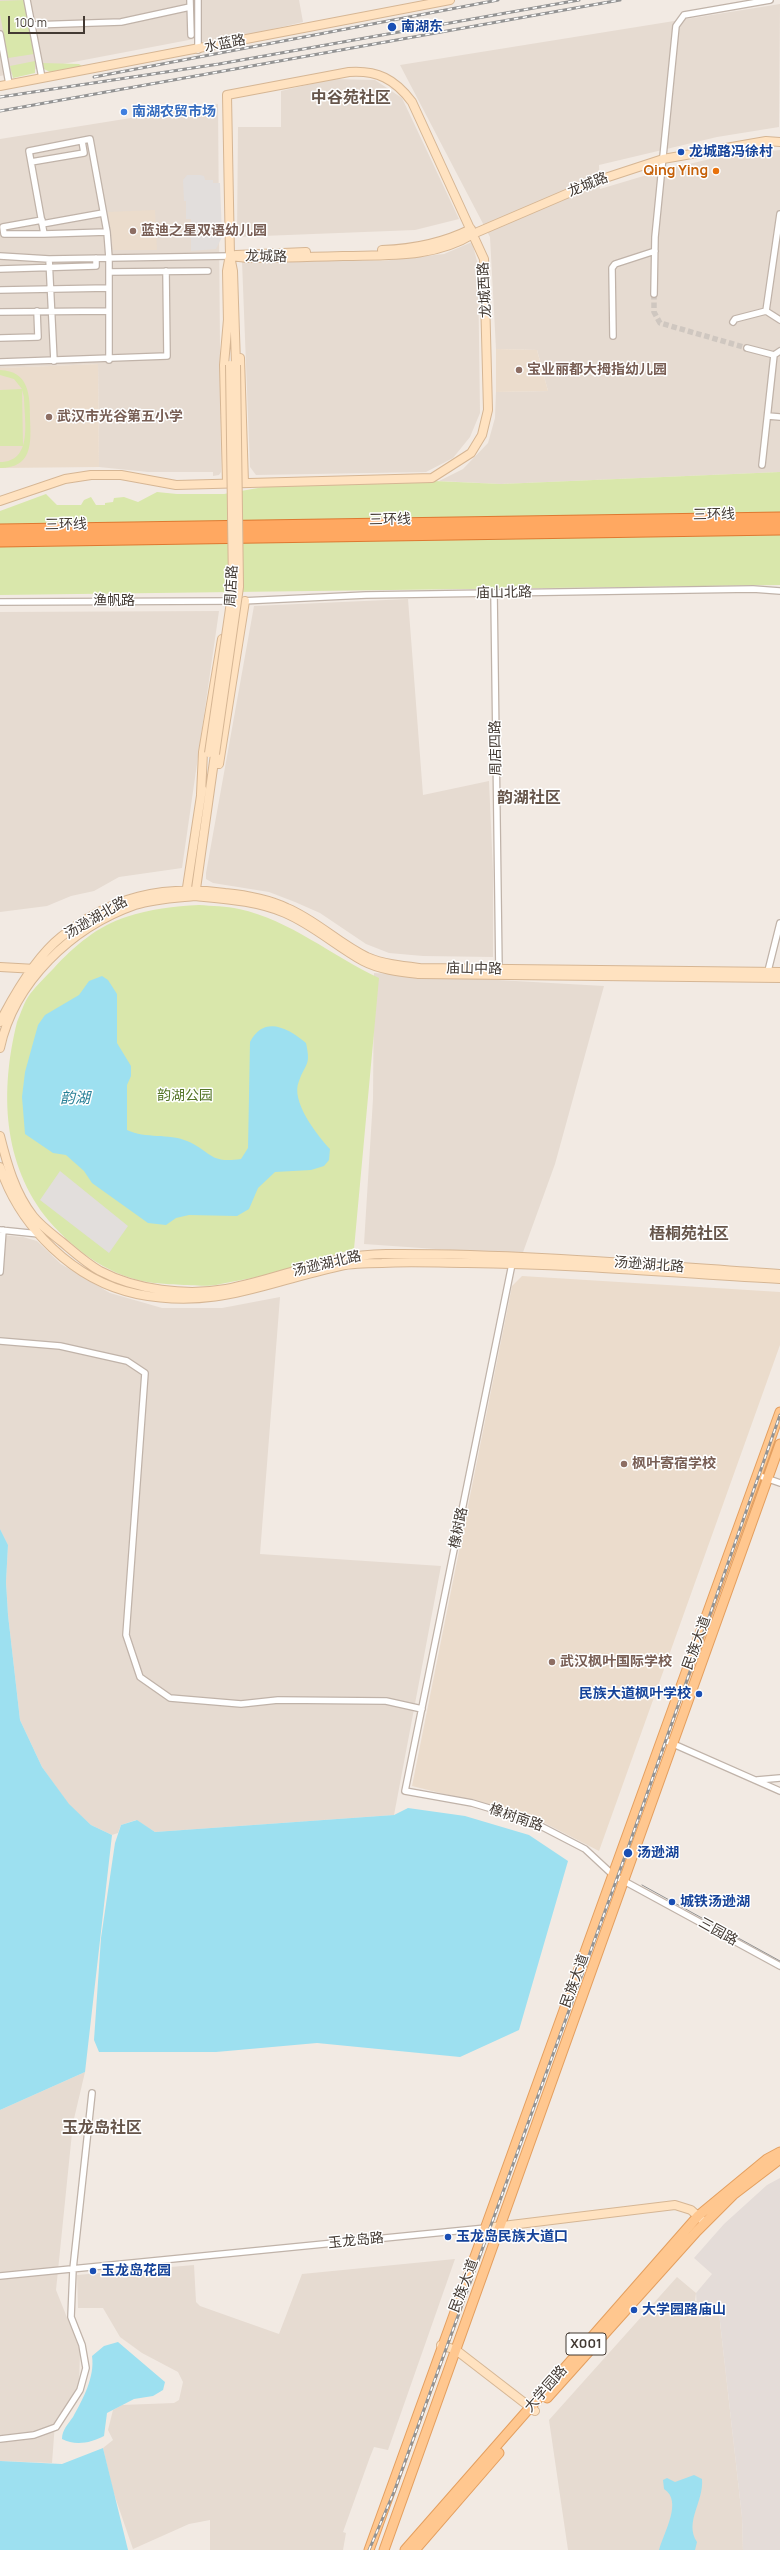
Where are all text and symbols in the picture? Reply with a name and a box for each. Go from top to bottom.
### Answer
scale bar [10,8,87,34]
text: 100 m [15,14,47,31]
place label: 南湖东 [401,19,443,35]
marker: 南湖东 [386,21,398,33]
street label: 水蓝路 [203,32,247,56]
district label: 中谷苑社区 [311,89,391,109]
place label: 南湖农贸市场 [132,104,216,120]
marker: 南湖农贸市场 [119,107,129,117]
place label: 龙城路冯徐村 [689,144,773,160]
marker: 龙城路冯徐村 [676,147,686,157]
place label: Qing Ying [644,163,708,179]
marker: Qing Ying [711,166,721,176]
street label: 龙城路 [565,169,611,201]
place label: 蓝迪之星双语幼儿园 [141,223,267,239]
marker: 蓝迪之星双语幼儿园 [128,226,138,236]
street label: 龙城路 [245,248,287,266]
street label: 龙城西路 [475,262,495,318]
place label: 宝业丽都大拇指幼儿园 [527,362,667,378]
marker: 宝业丽都大拇指幼儿园 [514,365,524,375]
place label: 武汉市光谷第五小学 [57,409,183,425]
marker: 武汉市光谷第五小学 [44,412,54,422]
street label: 三环线 [693,506,735,524]
street label: 三环线 [369,511,411,529]
street label: 三环线 [45,516,87,534]
street label: 周店路 [223,565,241,607]
street label: 庙山北路 [476,584,532,602]
street label: 渔帆路 [93,593,135,609]
street label: 周店四路 [487,720,505,776]
district label: 韵湖社区 [497,789,561,809]
street label: 汤逊湖北路 [61,893,131,943]
street label: 庙山中路 [446,960,502,978]
park label: 韵湖公园 [157,1088,213,1104]
water label: 韵湖 [60,1090,90,1108]
district label: 梧桐苑社区 [649,1225,729,1245]
street label: 汤逊湖北路 [291,1248,363,1280]
street label: 汤逊湖北路 [613,1254,685,1276]
place label: 枫叶寄宿学校 [632,1456,716,1472]
marker: 枫叶寄宿学校 [619,1459,629,1469]
street label: 橡树路 [447,1506,471,1550]
street label: 民族大道 [680,1614,714,1672]
place label: 武汉枫叶国际学校 [560,1654,672,1670]
marker: 武汉枫叶国际学校 [547,1657,557,1667]
place label: 民族大道枫叶学校 [579,1686,691,1702]
marker: 民族大道枫叶学校 [694,1689,704,1699]
street label: 橡树南路 [487,1801,545,1835]
place label: 汤逊湖 [637,1845,679,1861]
marker: 汤逊湖 [622,1847,634,1859]
place label: 城铁汤逊湖 [680,1894,750,1910]
marker: 城铁汤逊湖 [667,1897,677,1907]
street label: 三园路 [696,1914,740,1950]
street label: 民族大道 [558,1952,592,2010]
district label: 玉龙岛社区 [62,2119,142,2139]
place label: 玉龙岛民族大道口 [456,2229,568,2245]
street label: 玉龙岛路 [327,2230,385,2252]
marker: 玉龙岛民族大道口 [443,2232,453,2242]
street label: 民族大道 [446,2257,482,2315]
place label: 玉龙岛花园 [101,2263,171,2279]
marker: 玉龙岛花园 [88,2266,98,2276]
place label: 大学园路庙山 [642,2302,726,2318]
marker: 大学园路庙山 [629,2305,639,2315]
road number: X001 [566,2333,606,2355]
street label: 大学园路 [521,2362,571,2416]

